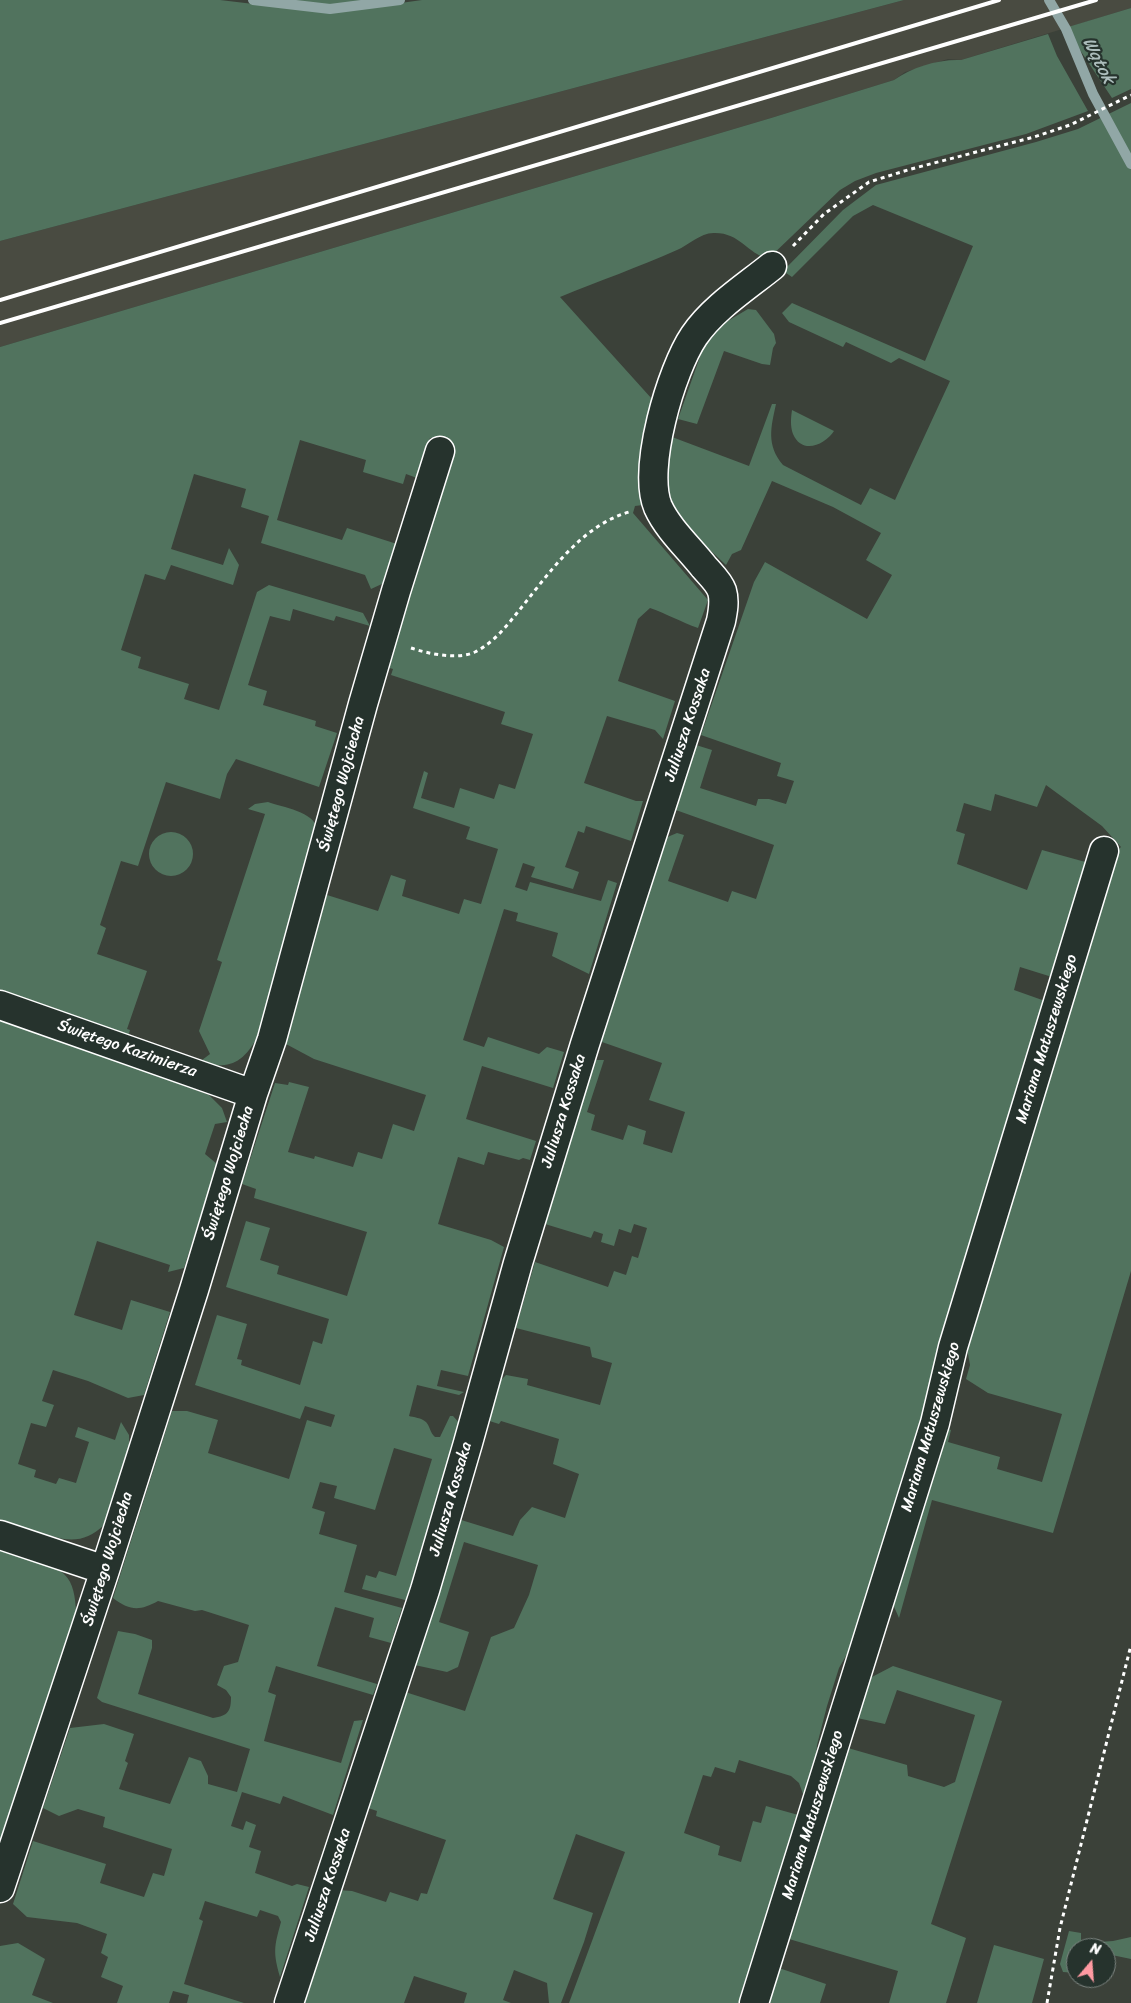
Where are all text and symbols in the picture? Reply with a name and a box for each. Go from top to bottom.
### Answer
water label: Wątok [1077,34,1119,88]
street label: Juliusza Kossaka [661,666,715,784]
street label: Świętego Wojciecha [315,714,369,854]
street label: Mariana Matuszewskiego [1012,952,1082,1126]
street label: Świętego Kazimierza [55,1016,199,1082]
street label: Juliusza Kossaka [538,1052,590,1170]
street label: Świętego Wojciecha [199,1104,259,1242]
street label: Mariana Matuszewskiego [898,1340,964,1514]
street label: Juliusza Kossaka [426,1440,476,1558]
street label: Świętego Wojciecha [78,1490,138,1628]
street label: Mariana Matuszewskiego [778,1728,848,1902]
street label: Juliusza Kossaka [301,1826,355,1944]
text: N [1087,1936,1104,1963]
north arrow [1066,1938,1116,1988]

